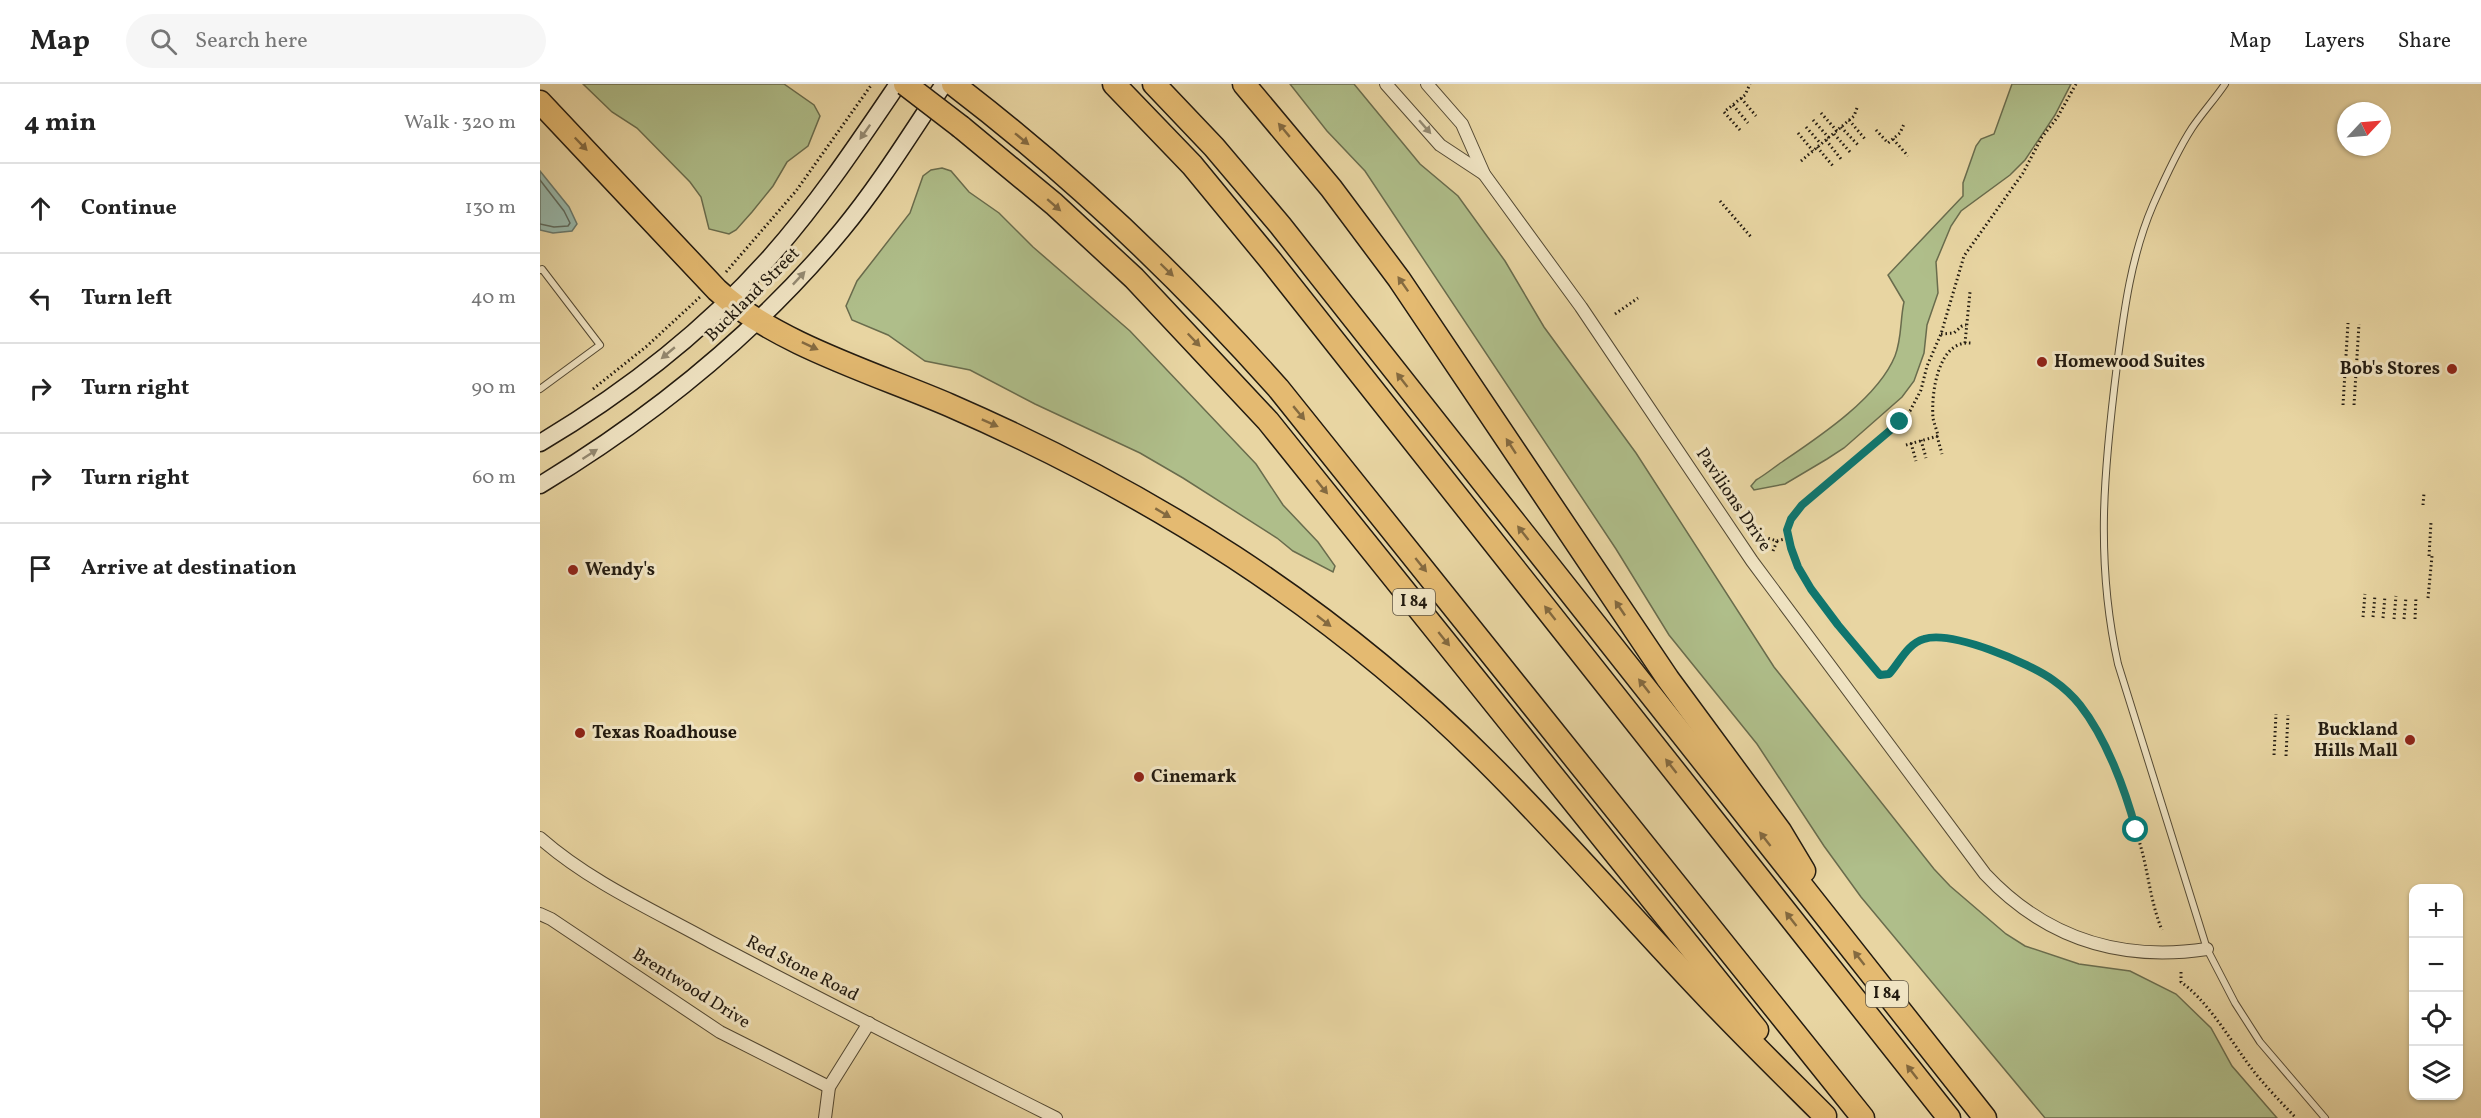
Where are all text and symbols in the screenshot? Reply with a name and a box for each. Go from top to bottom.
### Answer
search box [126,14,546,68]
text: Map [30,22,90,61]
icon: search [147,25,180,58]
text: Search here [195,26,308,57]
text: Map [2229,27,2271,56]
text: Layers [2304,27,2365,56]
text: Share [2398,27,2451,56]
north arrow [2337,102,2391,156]
text: 4 min [24,105,96,141]
text: Walk · 320 m [404,109,516,137]
one-way arrow [1418,119,1431,134]
one-way arrow [1277,122,1290,138]
one-way arrow [859,124,871,140]
one-way arrow [1014,133,1030,146]
one-way arrow [573,137,587,151]
icon: ahead [24,192,57,225]
text: Continue [81,193,177,224]
text: 130 m [465,194,516,222]
one-way arrow [1046,198,1061,211]
street label: Buckland Street [700,242,806,348]
one-way arrow [1159,263,1174,277]
one-way arrow [792,271,806,286]
one-way arrow [1397,277,1409,293]
icon: left [24,282,57,315]
text: Turn left [81,283,172,314]
text: 40 m [471,284,516,312]
one-way arrow [1187,333,1201,347]
one-way arrow [802,342,819,351]
one-way arrow [660,346,676,359]
place label: Homewood Suites [2054,350,2205,375]
marker: Homewood Suites [2035,355,2049,369]
place label: Bob's Stores [2340,357,2440,382]
marker: Bob's Stores [2445,362,2459,376]
icon: right [24,372,57,405]
one-way arrow [1396,372,1409,388]
text: Turn right [81,373,189,404]
text: 90 m [472,374,516,402]
one-way arrow [1292,405,1305,420]
route end [1886,408,1912,434]
one-way arrow [981,418,999,428]
one-way arrow [1506,438,1517,454]
street label: Pavilions Drive [1689,443,1777,557]
one-way arrow [582,449,598,460]
icon: right [24,462,57,495]
text: Turn right [81,463,189,494]
text: 60 m [472,464,516,492]
one-way arrow [1316,479,1329,495]
one-way arrow [1155,507,1171,518]
one-way arrow [1516,525,1529,541]
icon: arrive [24,552,57,585]
text: Arrive at destination [81,553,297,584]
one-way arrow [1415,557,1428,573]
place label: Wendy's [585,558,655,583]
marker: Wendy's [566,563,580,577]
road number: I 84 [1393,589,1435,615]
one-way arrow [1615,600,1626,616]
one-way arrow [1543,605,1556,621]
one-way arrow [1317,615,1332,627]
one-way arrow [1438,631,1451,647]
one-way arrow [1637,678,1650,694]
place label: Buckland Hills Mall [2314,718,2398,764]
place label: Texas Roadhouse [592,721,737,746]
marker: Texas Roadhouse [573,726,587,740]
marker: Buckland Hills Mall [2403,733,2417,747]
one-way arrow [1664,758,1677,774]
place label: Cinemark [1151,765,1236,790]
marker: Cinemark [1132,770,1146,784]
route start [2122,816,2148,842]
one-way arrow [1758,831,1771,847]
map controls [2409,884,2463,1100]
button: + [2409,884,2463,938]
one-way arrow [1785,911,1798,927]
street label: Red Stone Road [741,930,863,1008]
button: − [2409,938,2463,992]
street label: Brentwood Drive [627,943,755,1035]
one-way arrow [1852,950,1865,966]
road number: I 84 [1866,981,1908,1007]
button: locate [2409,992,2463,1046]
button: layers [2409,1046,2463,1100]
one-way arrow [1906,1064,1919,1080]

